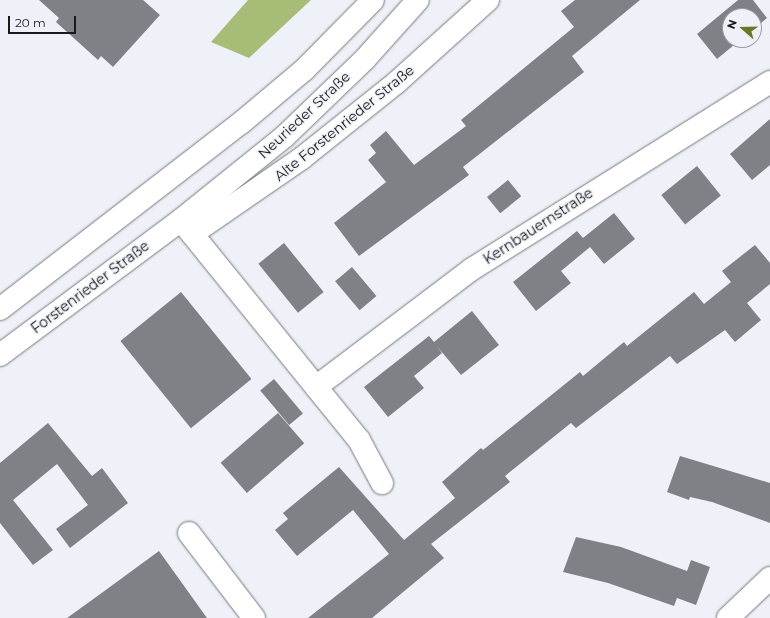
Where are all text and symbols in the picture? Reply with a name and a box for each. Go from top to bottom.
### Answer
scale bar [10,8,78,34]
north arrow [722,8,762,48]
text: 20 m [15,15,46,30]
text: N [724,18,740,31]
street label: Alte Forstenrieder Straße [271,61,417,185]
street label: Neurieder Straße [255,68,353,162]
street label: Kernbauernstraße [480,184,596,268]
street label: Forstenrieder Straße [28,237,152,337]

